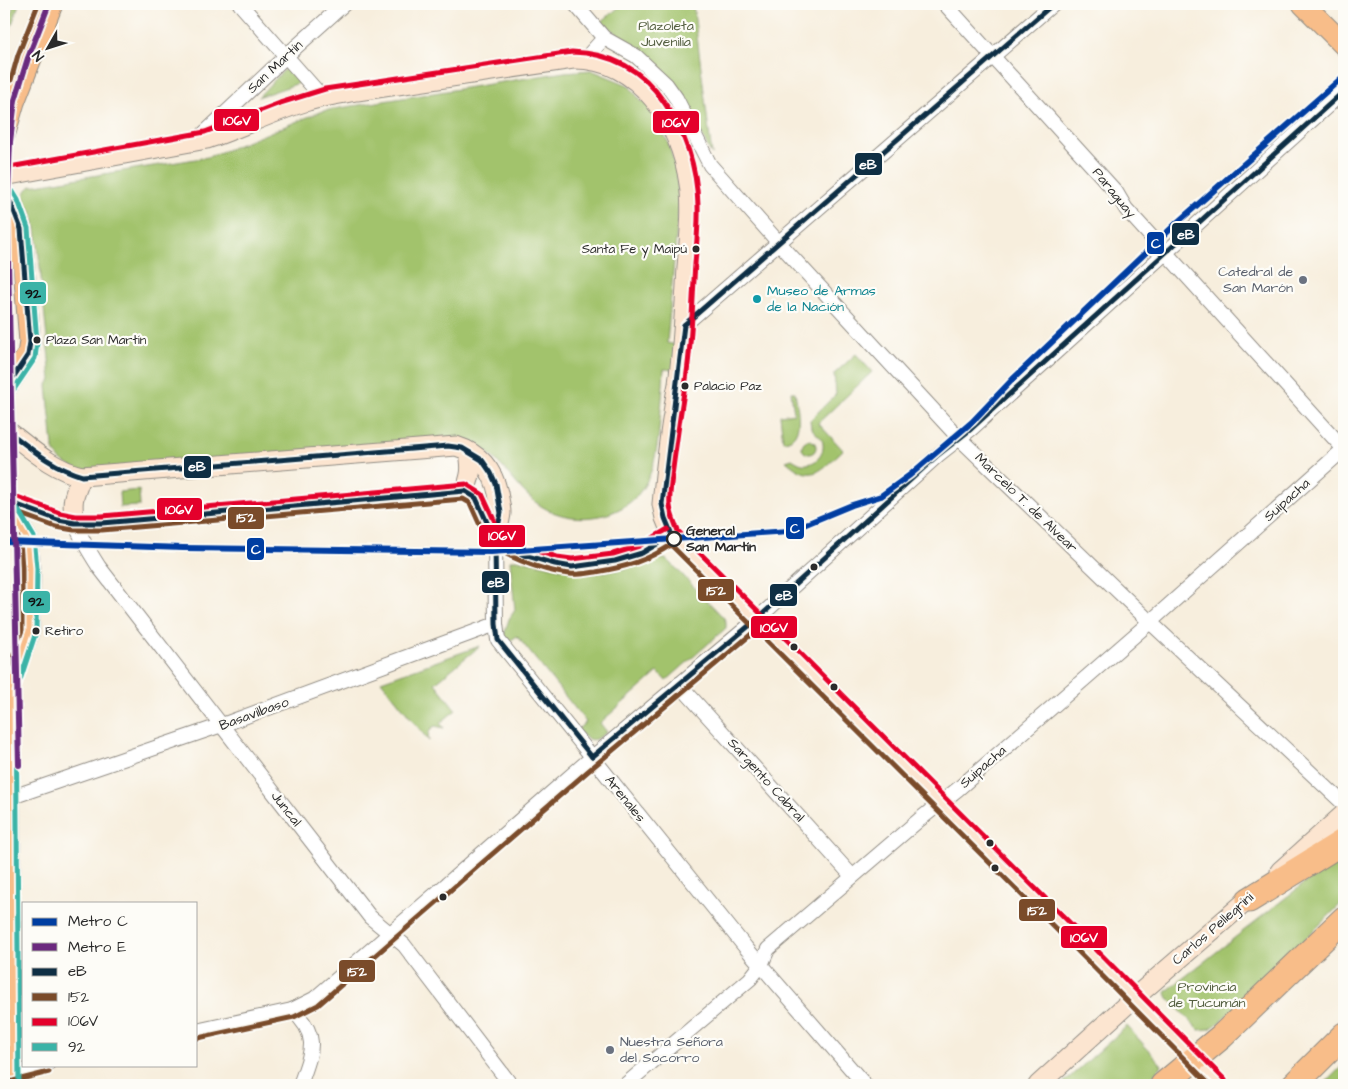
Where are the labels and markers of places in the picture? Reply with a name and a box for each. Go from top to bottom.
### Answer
place label: Santa Fe y Maipú [582,240,687,259]
marker: Santa Fe y Maipú [691,244,701,254]
place label: Catedral de San Marón [1218,262,1293,298]
marker: Catedral de San Marón [1297,274,1309,286]
place label: Museo de Armas de la Nación [767,281,876,317]
marker: Museo de Armas de la Nación [751,293,763,305]
place label: Plaza San Martín [46,331,147,349]
marker: Plaza San Martín [32,335,42,345]
place label: Palacio Paz [694,377,762,395]
marker: Palacio Paz [680,381,690,391]
place label: General San Martín [685,521,756,557]
marker: General San Martín [666,531,682,547]
unlabelled marker [809,562,819,572]
place label: Retiro [45,622,84,640]
marker: Retiro [31,626,41,636]
unlabelled marker [789,642,799,652]
unlabelled marker [829,682,839,692]
unlabelled marker [985,838,995,848]
unlabelled marker [990,863,1000,873]
unlabelled marker [438,892,448,902]
place label: Nuestra Señora del Socorro [620,1032,723,1068]
marker: Nuestra Señora del Socorro [604,1044,616,1056]

